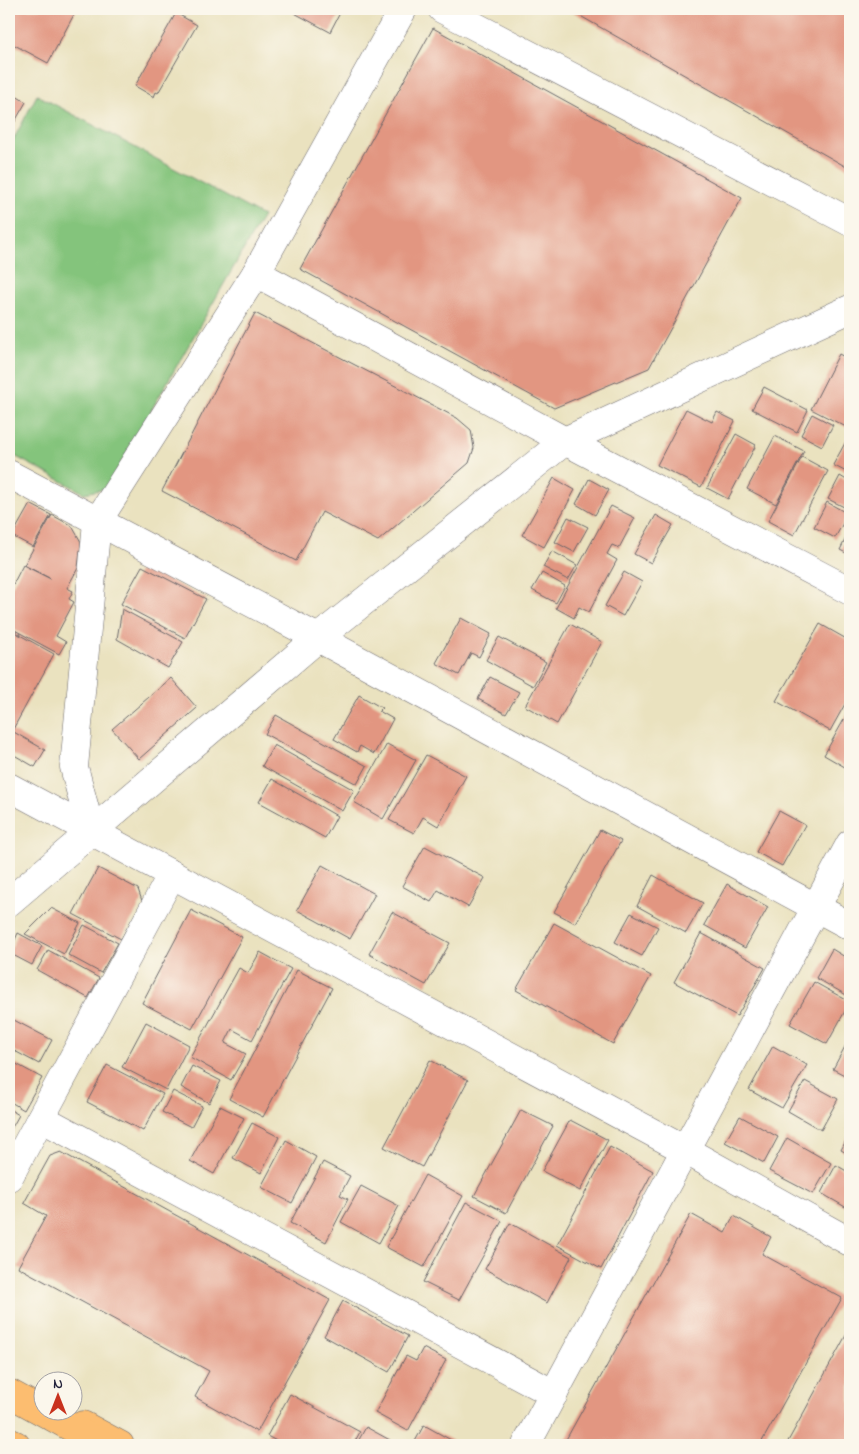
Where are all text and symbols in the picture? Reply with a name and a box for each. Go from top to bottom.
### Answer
north arrow [32,1372,82,1422]
text: N [53,1374,63,1395]

